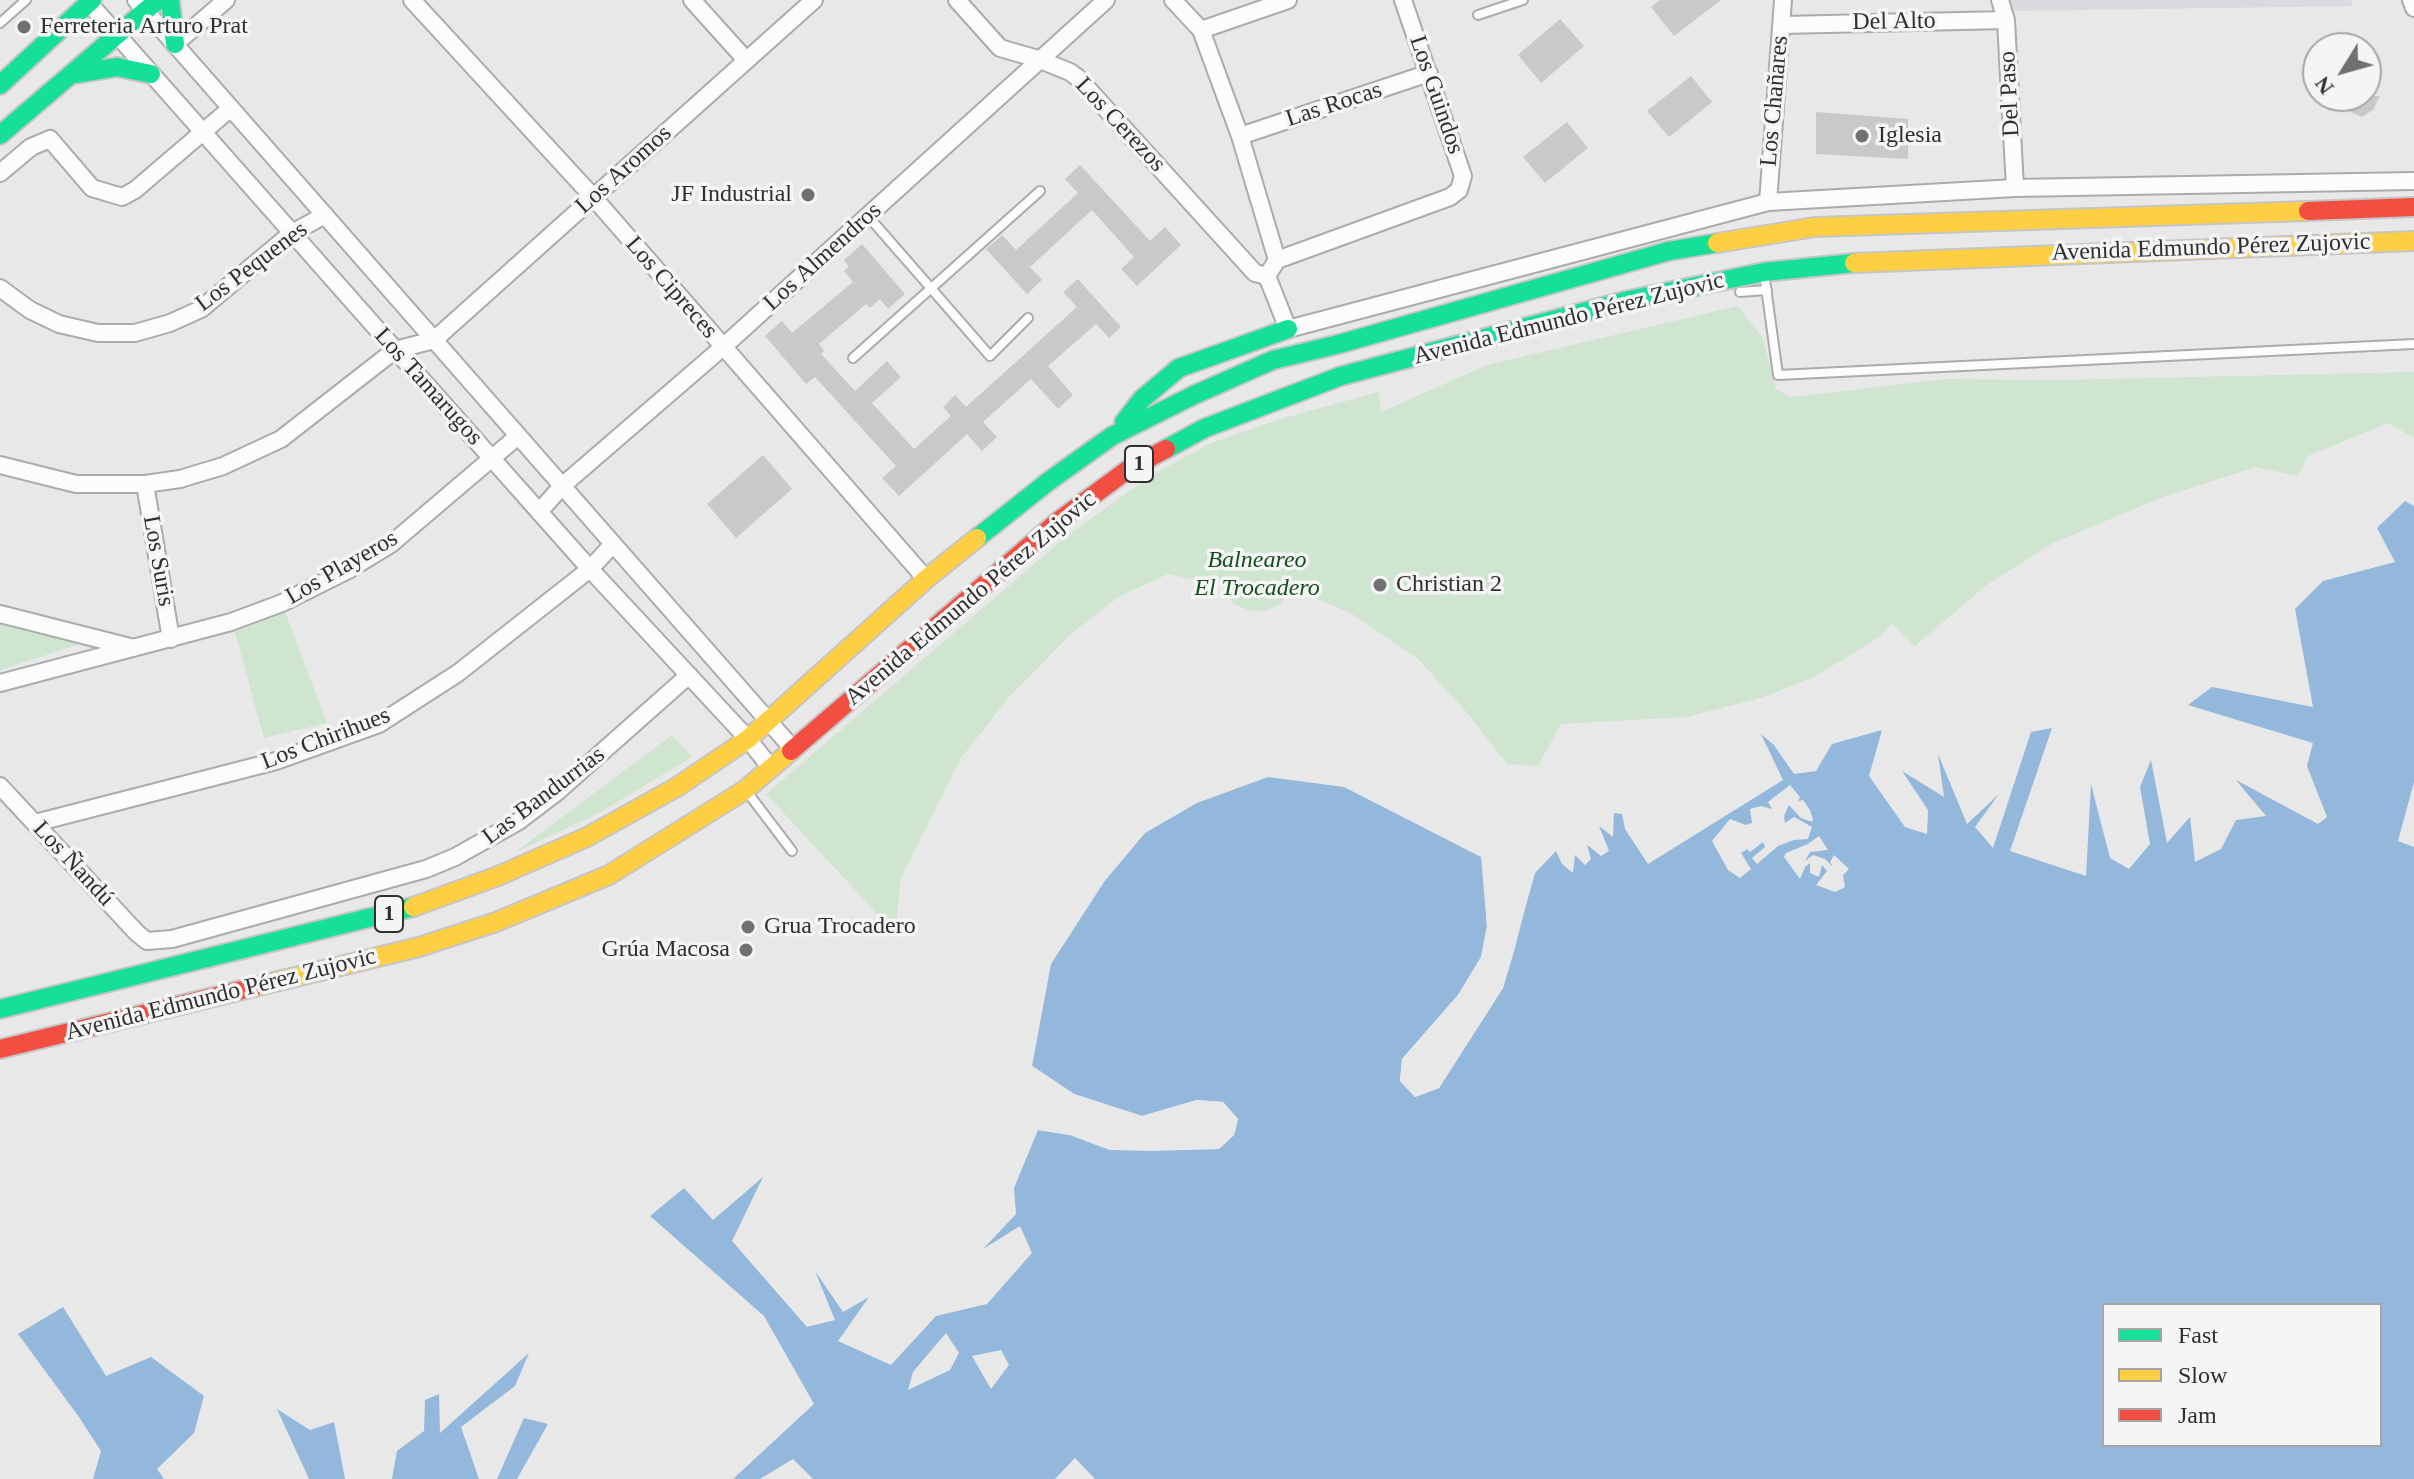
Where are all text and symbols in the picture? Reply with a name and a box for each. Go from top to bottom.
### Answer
street label: Del Alto [1852,7,1936,37]
place label: Ferreteria Arturo Prat [40,13,248,41]
marker: Ferreteria Arturo Prat [15,18,33,36]
street label: Los Guindos [1402,32,1470,158]
north arrow [2302,32,2382,112]
street label: Los Chañares [1755,34,1795,168]
street label: Del Paso [1993,50,2027,138]
street label: Los Cerezos [1069,72,1171,178]
text: N [2309,72,2339,99]
street label: Las Rocas [1282,76,1386,134]
street label: Los Aromos [570,119,678,221]
place label: Iglesia [1878,122,1942,150]
marker: Iglesia [1853,127,1871,145]
place label: JF Industrial [671,181,792,209]
marker: JF Industrial [799,186,817,204]
street label: Los Almendros [758,197,888,317]
street label: Los Pequenes [190,216,314,318]
street label: Avenida Edmundo Pérez Zujovic [2051,228,2371,268]
street label: Los Cipreces [619,231,723,345]
street label: Avenida Edmundo Pérez Zujovic [1411,266,1727,372]
street label: Los Tamarugos [368,322,488,452]
road number: 1 [1125,446,1153,482]
street label: Avenida Edmundo Pérez Zujovic [840,486,1102,712]
street label: Los Suris [136,514,180,608]
street label: Los Playeros [281,524,403,612]
park label: Balneareo El Trocadero [1194,547,1320,603]
place label: Christian 2 [1396,571,1502,599]
marker: Christian 2 [1371,576,1389,594]
street label: Los Chirihues [258,701,394,777]
street label: Las Bandurrias [477,741,611,851]
street label: Los Ñandú [26,815,120,913]
road number: 1 [375,896,403,932]
place label: Grua Trocadero [764,913,916,941]
marker: Grua Trocadero [739,918,757,936]
place label: Grúa Macosa [601,936,730,964]
marker: Grúa Macosa [737,941,755,959]
street label: Avenida Edmundo Pérez Zujovic [63,942,379,1048]
legend [2102,1303,2382,1447]
text: Fast [2178,1322,2218,1348]
text: Slow [2178,1362,2227,1388]
text: Jam [2178,1402,2217,1428]

